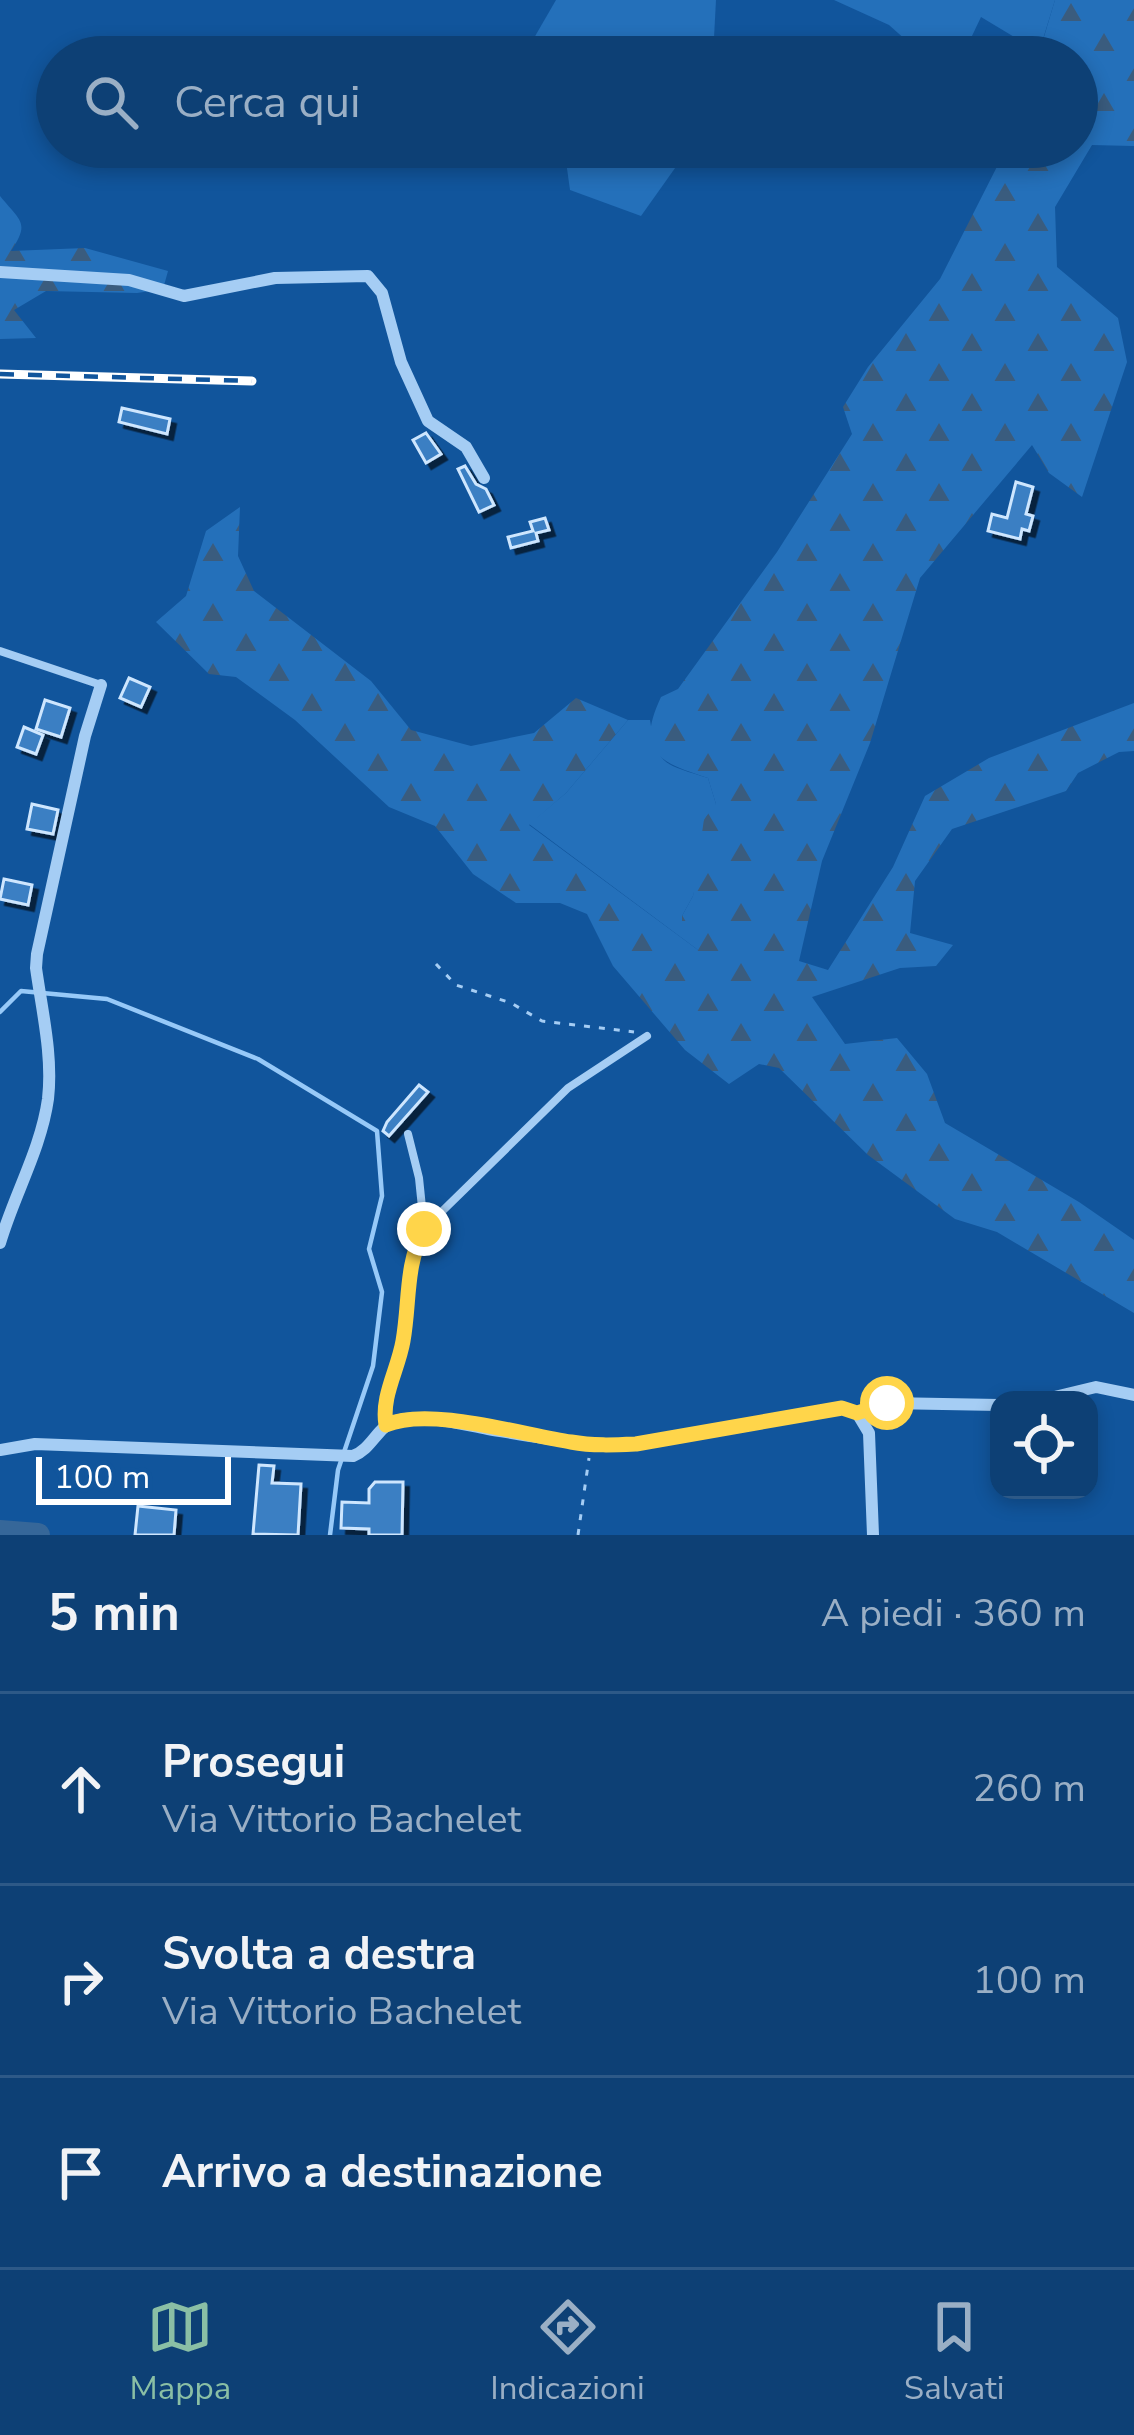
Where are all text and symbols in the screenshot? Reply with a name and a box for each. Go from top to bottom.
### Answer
search box [36,36,1098,168]
icon: search [78,69,144,135]
text: Cerca qui [174,72,360,133]
route end [397,1202,451,1256]
route start [860,1376,914,1430]
map controls [990,1391,1098,1499]
button: locate [990,1391,1098,1499]
scale bar [36,1451,231,1504]
text: 100 m [54,1455,150,1500]
text: 5 min [48,1578,180,1648]
text: A piedi · 360 m [821,1587,1086,1640]
text: Prosegui [162,1732,345,1793]
icon: ahead [48,1756,114,1822]
text: 260 m [972,1762,1086,1815]
text: Via Vittorio Bachelet [162,1793,521,1846]
text: Svolta a destra [162,1924,476,1985]
icon: right [48,1948,114,2014]
text: 100 m [972,1954,1086,2007]
text: Via Vittorio Bachelet [162,1985,521,2038]
icon: arrive [48,2140,114,2206]
text: Arrivo a destinazione [162,2142,603,2203]
tab: Mappa [130,2294,231,2411]
tab: Indicazioni [490,2294,645,2411]
tab: Salvati [904,2294,1004,2411]

